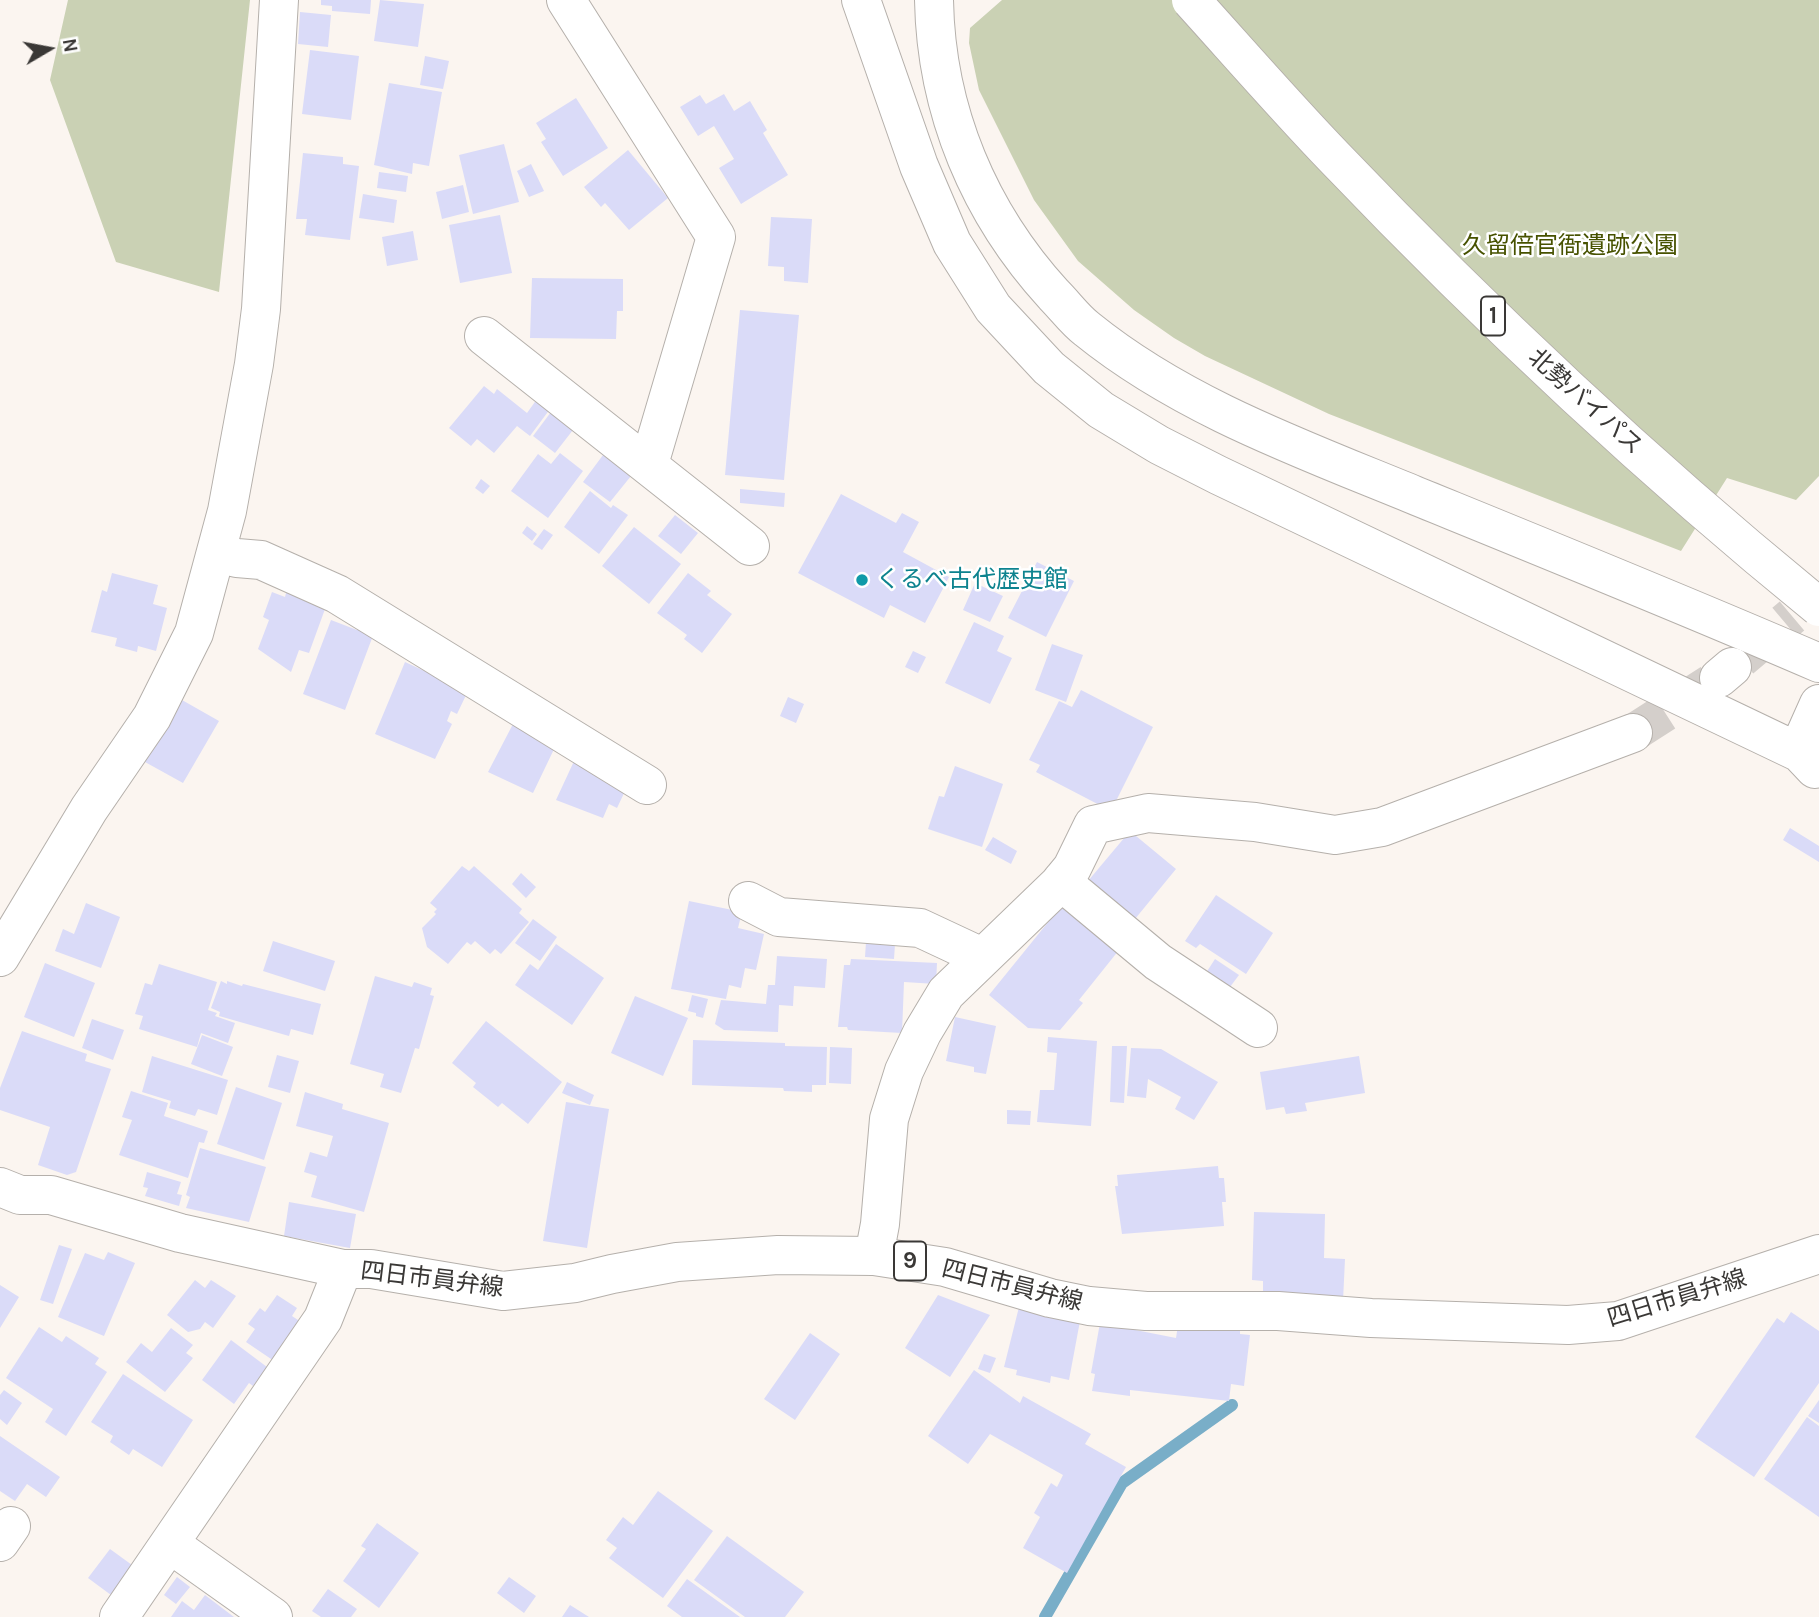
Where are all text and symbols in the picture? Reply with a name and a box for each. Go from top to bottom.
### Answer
north arrow [14,14,84,84]
text: N [58,37,82,54]
park label: 久留倍官衙遺跡公園 [1462,232,1678,260]
road number: 1 [1481,296,1505,336]
street label: 北勢バイパス [1522,343,1648,461]
place label: くるべ古代歴史館 [876,566,1068,594]
marker: くるべ古代歴史館 [854,572,870,588]
road number: 9 [894,1242,926,1280]
street label: 四日市員弁線 [939,1255,1085,1317]
street label: 四日市員弁線 [359,1257,505,1303]
street label: 四日市員弁線 [1604,1264,1750,1334]

